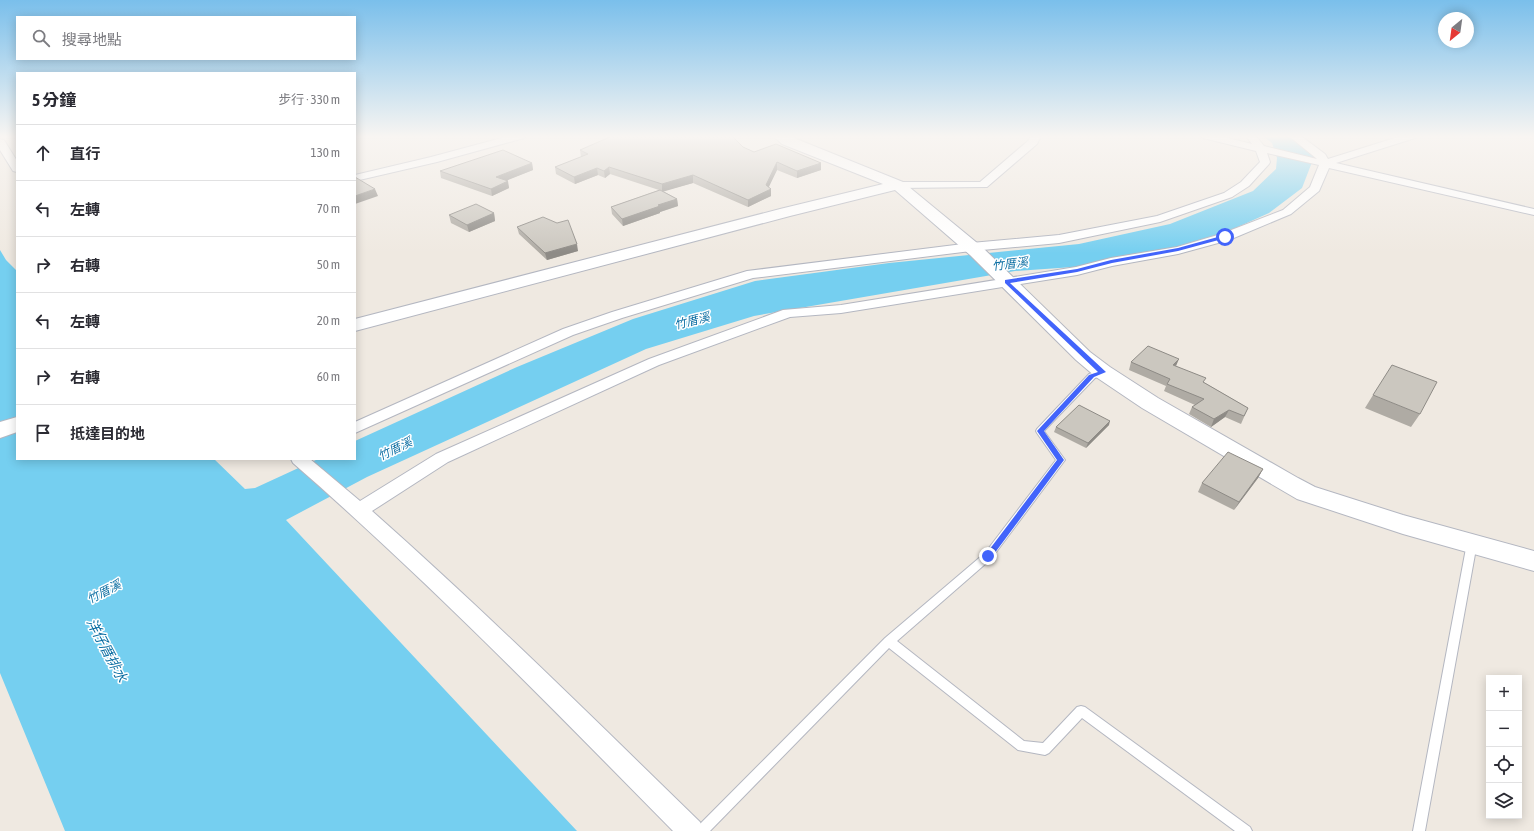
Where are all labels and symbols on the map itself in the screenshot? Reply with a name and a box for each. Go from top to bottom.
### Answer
north arrow [1438,12,1474,48]
route start [1216,228,1234,246]
water label: 竹厝溪 [991,255,1031,273]
water label: 竹厝溪 [673,309,713,332]
water label: 竹厝溪 [376,434,416,463]
route end [979,547,997,565]
water label: 竹厝溪 [85,577,125,606]
water label: 洋仔厝排水 [84,615,131,686]

